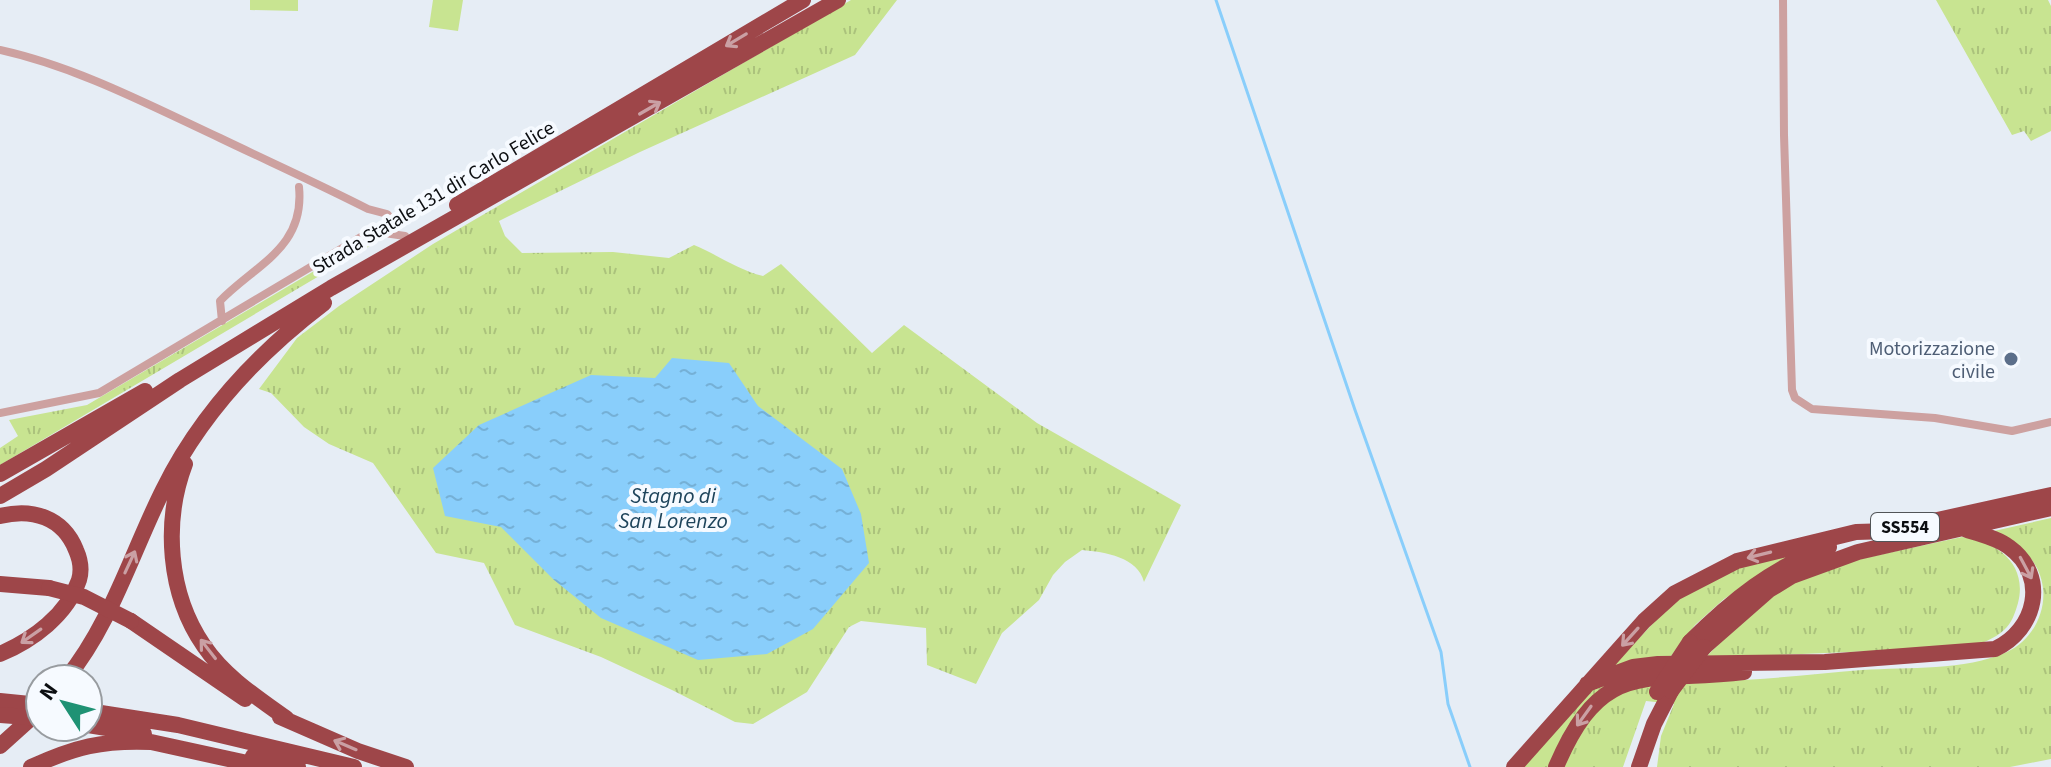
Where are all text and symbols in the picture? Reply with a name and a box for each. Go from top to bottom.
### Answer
one-way arrow [725,32,748,48]
one-way arrow [638,100,661,116]
street label: Strada Statale 131 dir Carlo Felice [307,114,560,281]
place label: Motorizzazione civile [1869,335,1995,386]
marker: Motorizzazione civile [2002,350,2020,368]
water label: Stagno di San Lorenzo [618,480,728,537]
road number: SS554 [1871,513,1939,541]
one-way arrow [1746,549,1772,564]
one-way arrow [123,550,138,574]
one-way arrow [2018,556,2034,579]
one-way arrow [1620,627,1639,647]
one-way arrow [20,628,42,644]
one-way arrow [200,639,217,660]
north arrow [24,663,104,743]
text: N [31,677,66,707]
one-way arrow [1576,705,1593,726]
one-way arrow [333,737,358,752]

